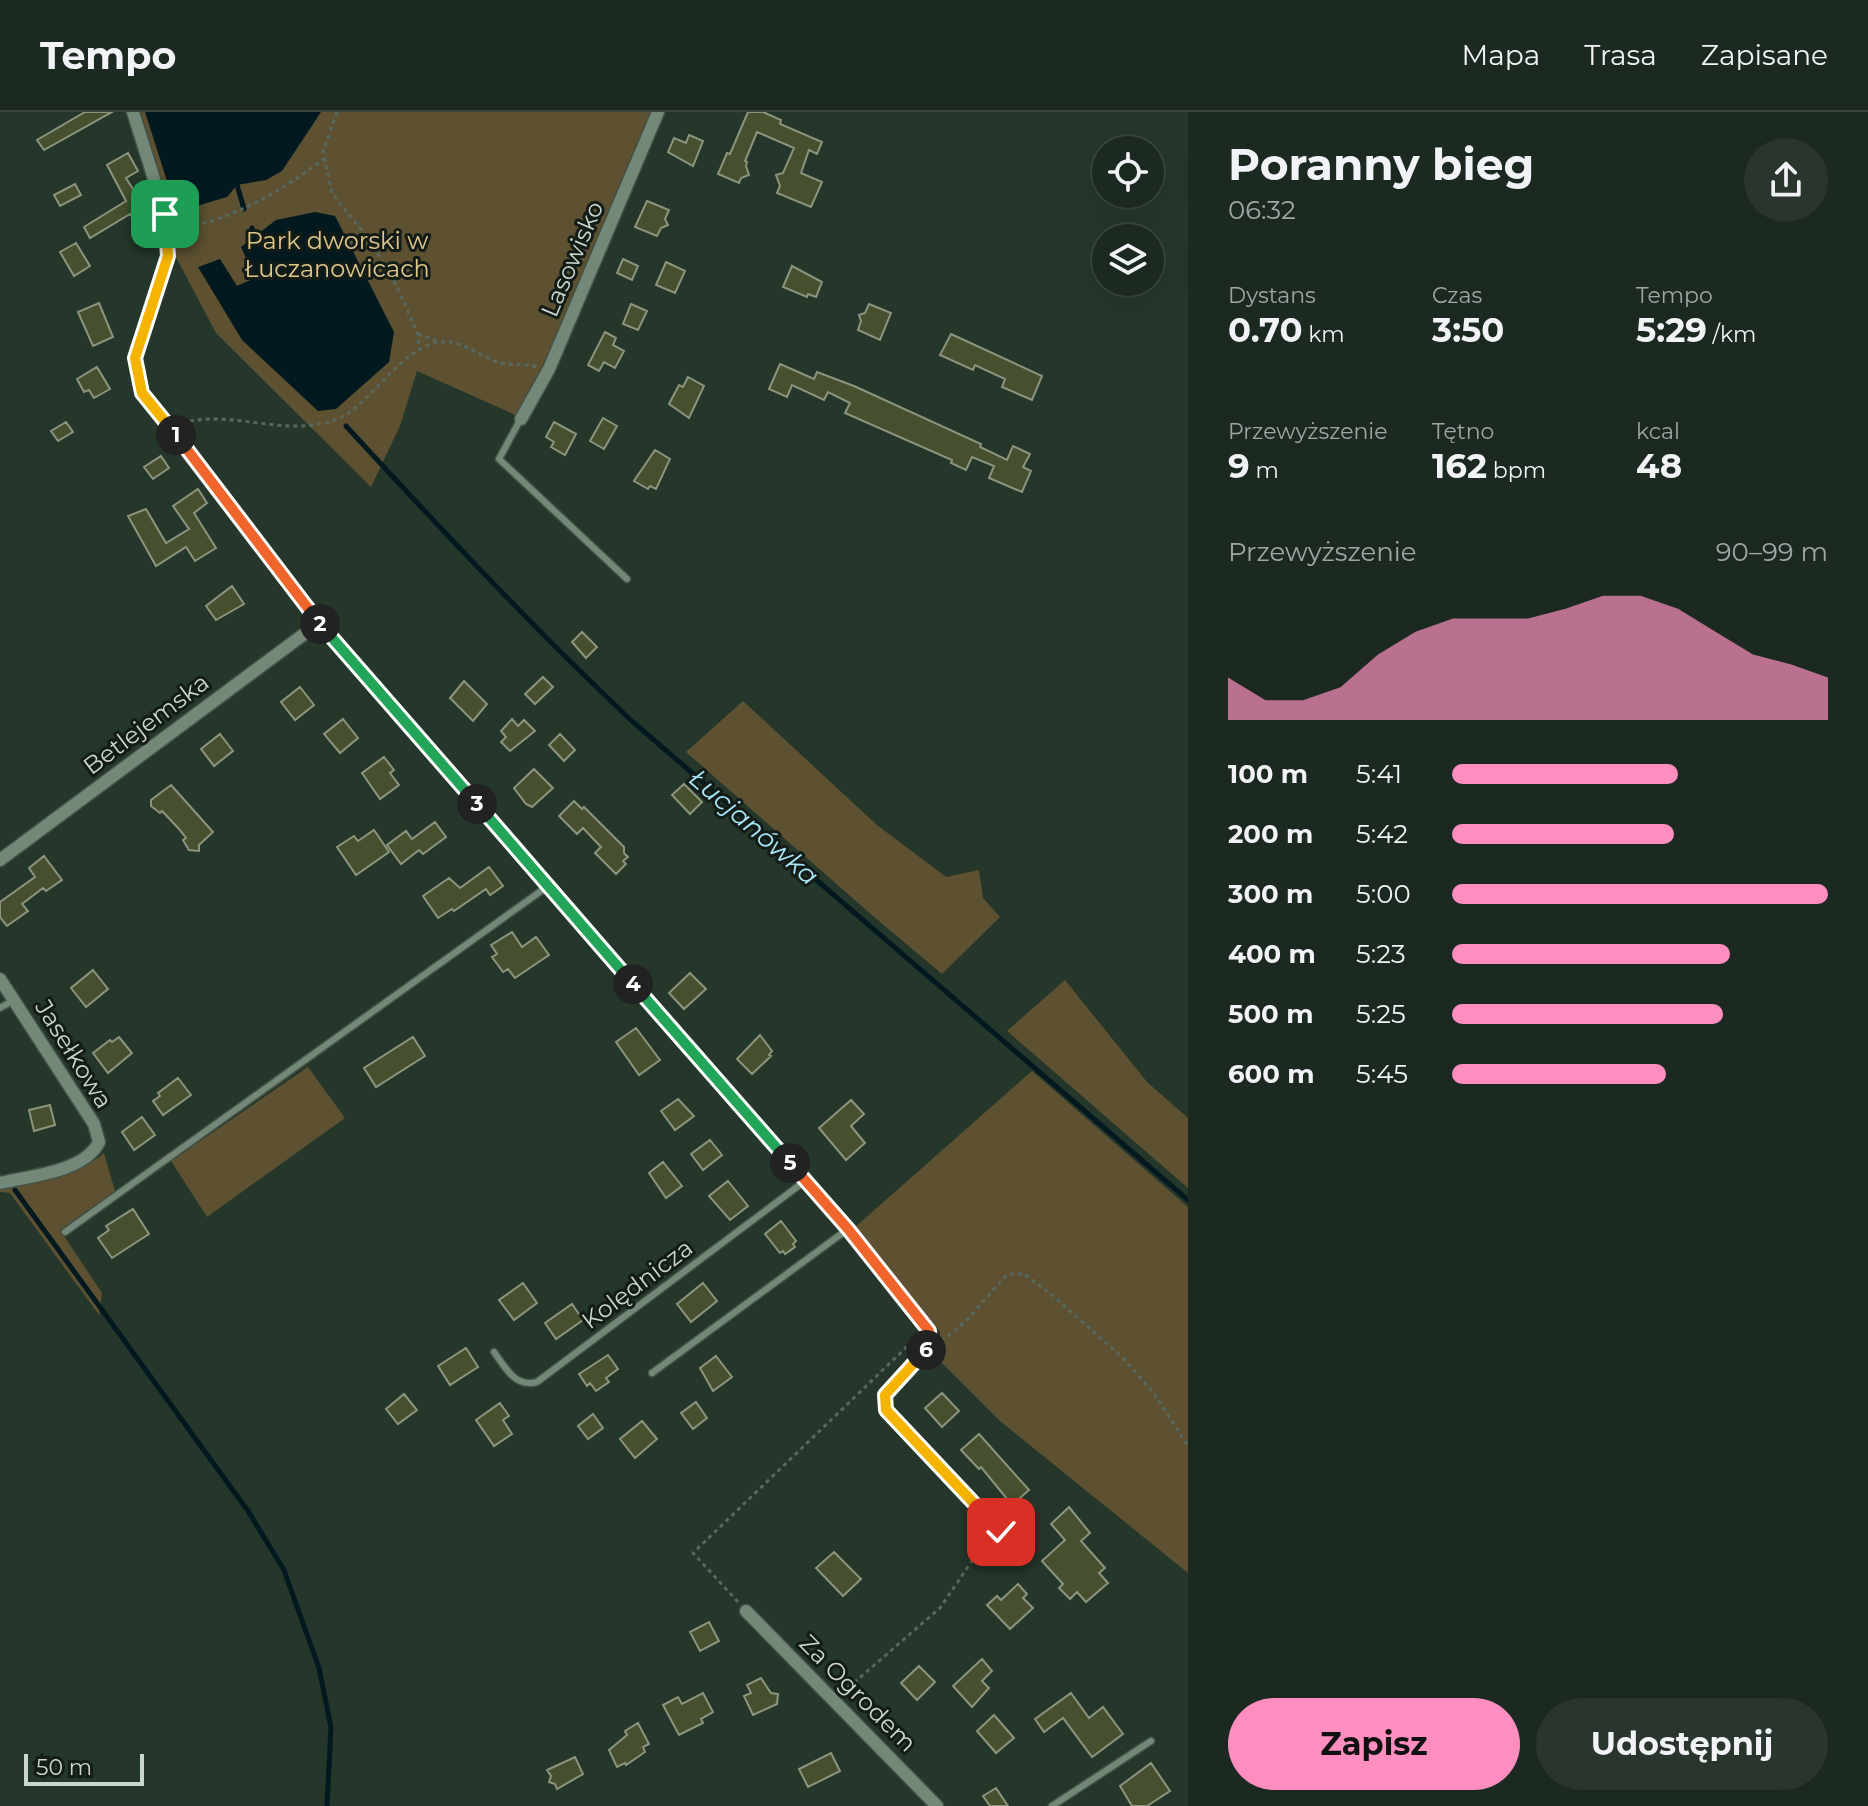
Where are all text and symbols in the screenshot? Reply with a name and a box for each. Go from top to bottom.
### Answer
text: Tempo [40,32,176,79]
text: Mapa [1462,38,1540,72]
text: Trasa [1584,38,1657,72]
text: Zapisane [1701,38,1828,72]
map controls [1092,136,1164,296]
button: locate [1092,136,1164,208]
text: Poranny bieg [1228,137,1534,191]
button: share [1744,138,1828,222]
pin [131,180,199,248]
icon: arrive [143,192,187,236]
text: 06:32 [1228,194,1296,226]
street label: Lasowisko [535,197,609,321]
button: layers [1092,224,1164,296]
park label: Park dworski w Łuczanowicach [244,226,430,283]
text: Dystans [1228,282,1316,309]
text: Czas [1432,282,1482,309]
text: Tempo [1636,282,1713,309]
text: 0.70 [1228,309,1302,351]
text: 3:50 [1432,309,1504,351]
text: 5:29 [1636,309,1707,351]
text: km [1302,321,1345,348]
text: /km [1707,321,1756,348]
pin: 1 [156,415,196,455]
text: Przewyższenie [1228,418,1388,445]
text: Tętno [1432,418,1494,445]
text: kcal [1636,418,1680,445]
text: 1 [172,421,180,448]
text: 9 [1228,445,1250,487]
text: 162 [1432,445,1487,487]
text: 48 [1636,445,1682,487]
text: m [1250,457,1279,484]
text: bpm [1487,457,1546,484]
text: Przewyższenie [1228,536,1417,568]
text: 90–99 m [1716,536,1828,568]
pin: 2 [300,604,340,644]
text: 2 [314,610,326,637]
street label: Betlejemska [78,667,214,781]
text: 100 m [1228,758,1308,790]
text: 5:41 [1356,758,1402,790]
water label: Łucjanówka [683,762,825,892]
pin: 3 [457,784,497,824]
text: 3 [470,790,484,817]
text: 200 m [1228,818,1313,850]
text: 5:42 [1356,818,1408,850]
text: 300 m [1228,878,1313,910]
text: 5:00 [1356,878,1411,910]
text: 400 m [1228,938,1316,970]
text: 5:23 [1356,938,1406,970]
pin: 4 [613,964,653,1004]
text: 4 [625,970,641,997]
street label: Jasełkowa [29,994,119,1114]
text: 500 m [1228,998,1313,1030]
text: 5:25 [1356,998,1406,1030]
text: 600 m [1228,1058,1315,1090]
text: 5:45 [1356,1058,1408,1090]
pin: 5 [770,1143,810,1183]
text: 5 [783,1149,797,1176]
street label: Kolędnicza [576,1233,698,1335]
pin: 6 [906,1330,946,1370]
text: 6 [919,1336,933,1363]
pin [967,1498,1035,1566]
icon: check [979,1510,1023,1554]
street label: Za Ogrodem [794,1629,922,1757]
button: Zapisz [1228,1698,1520,1790]
button: Udostępnij [1536,1698,1828,1790]
scale bar [24,1750,144,1786]
text: 50 m [36,1754,92,1781]

